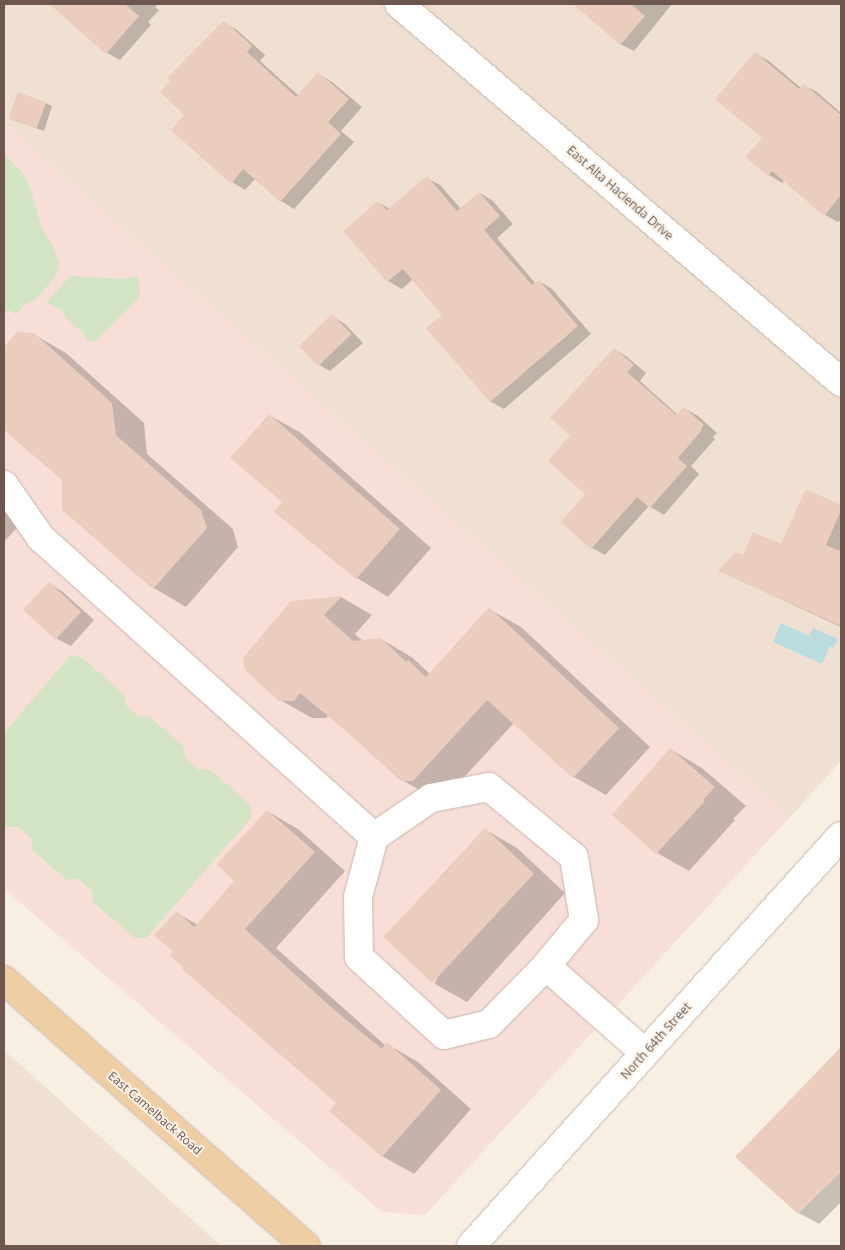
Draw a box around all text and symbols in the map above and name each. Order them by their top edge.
street label: East Alta Hacienda Drive [564,143,676,243]
street label: North 64th Street [618,1000,694,1082]
street label: East Camelback Road [105,1068,205,1158]

